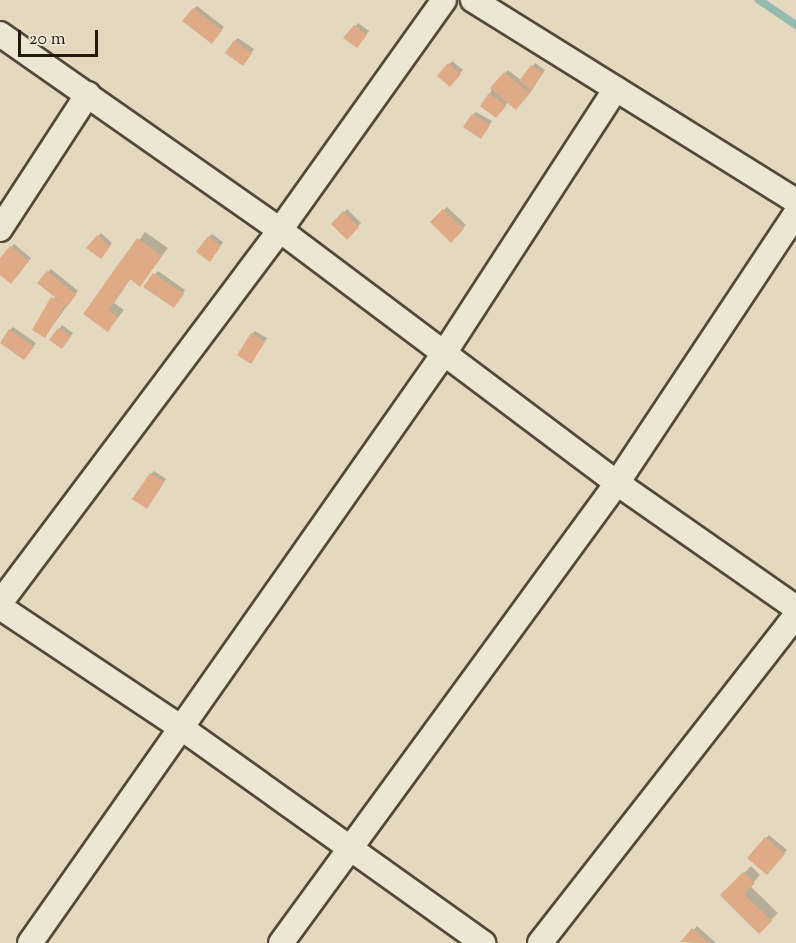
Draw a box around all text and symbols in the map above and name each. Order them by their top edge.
scale bar [21,18,100,56]
text: 20 m [29,27,66,53]

